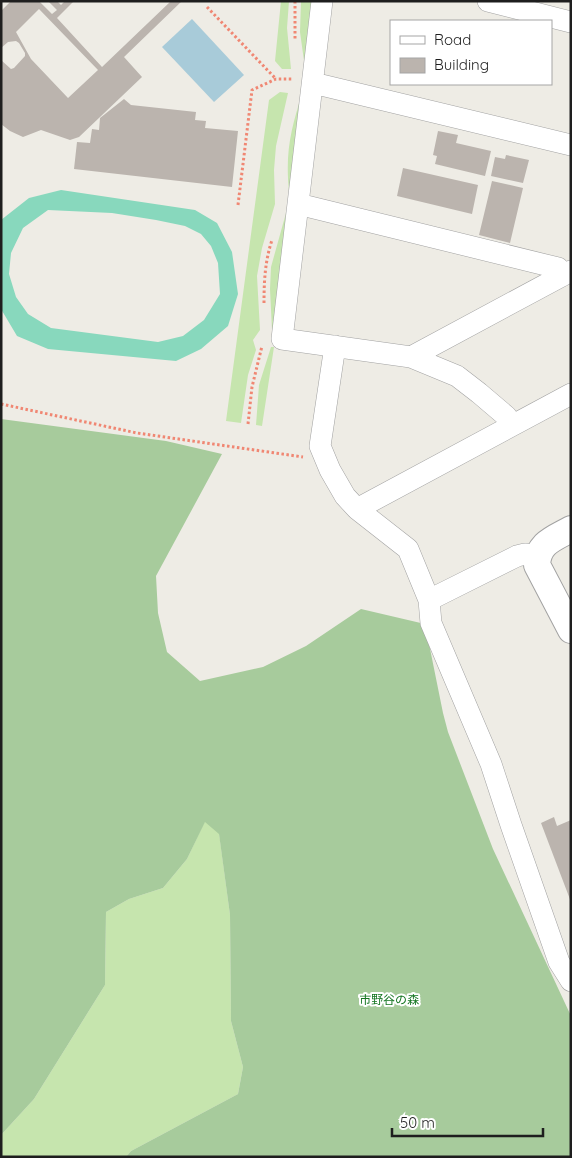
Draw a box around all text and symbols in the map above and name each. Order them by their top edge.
legend [390,20,552,85]
text: Road [434,30,471,49]
text: Building [434,55,489,74]
park label: 市野谷の森 [359,992,419,1007]
scale bar [392,1106,543,1138]
text: 50 m [400,1113,435,1132]

